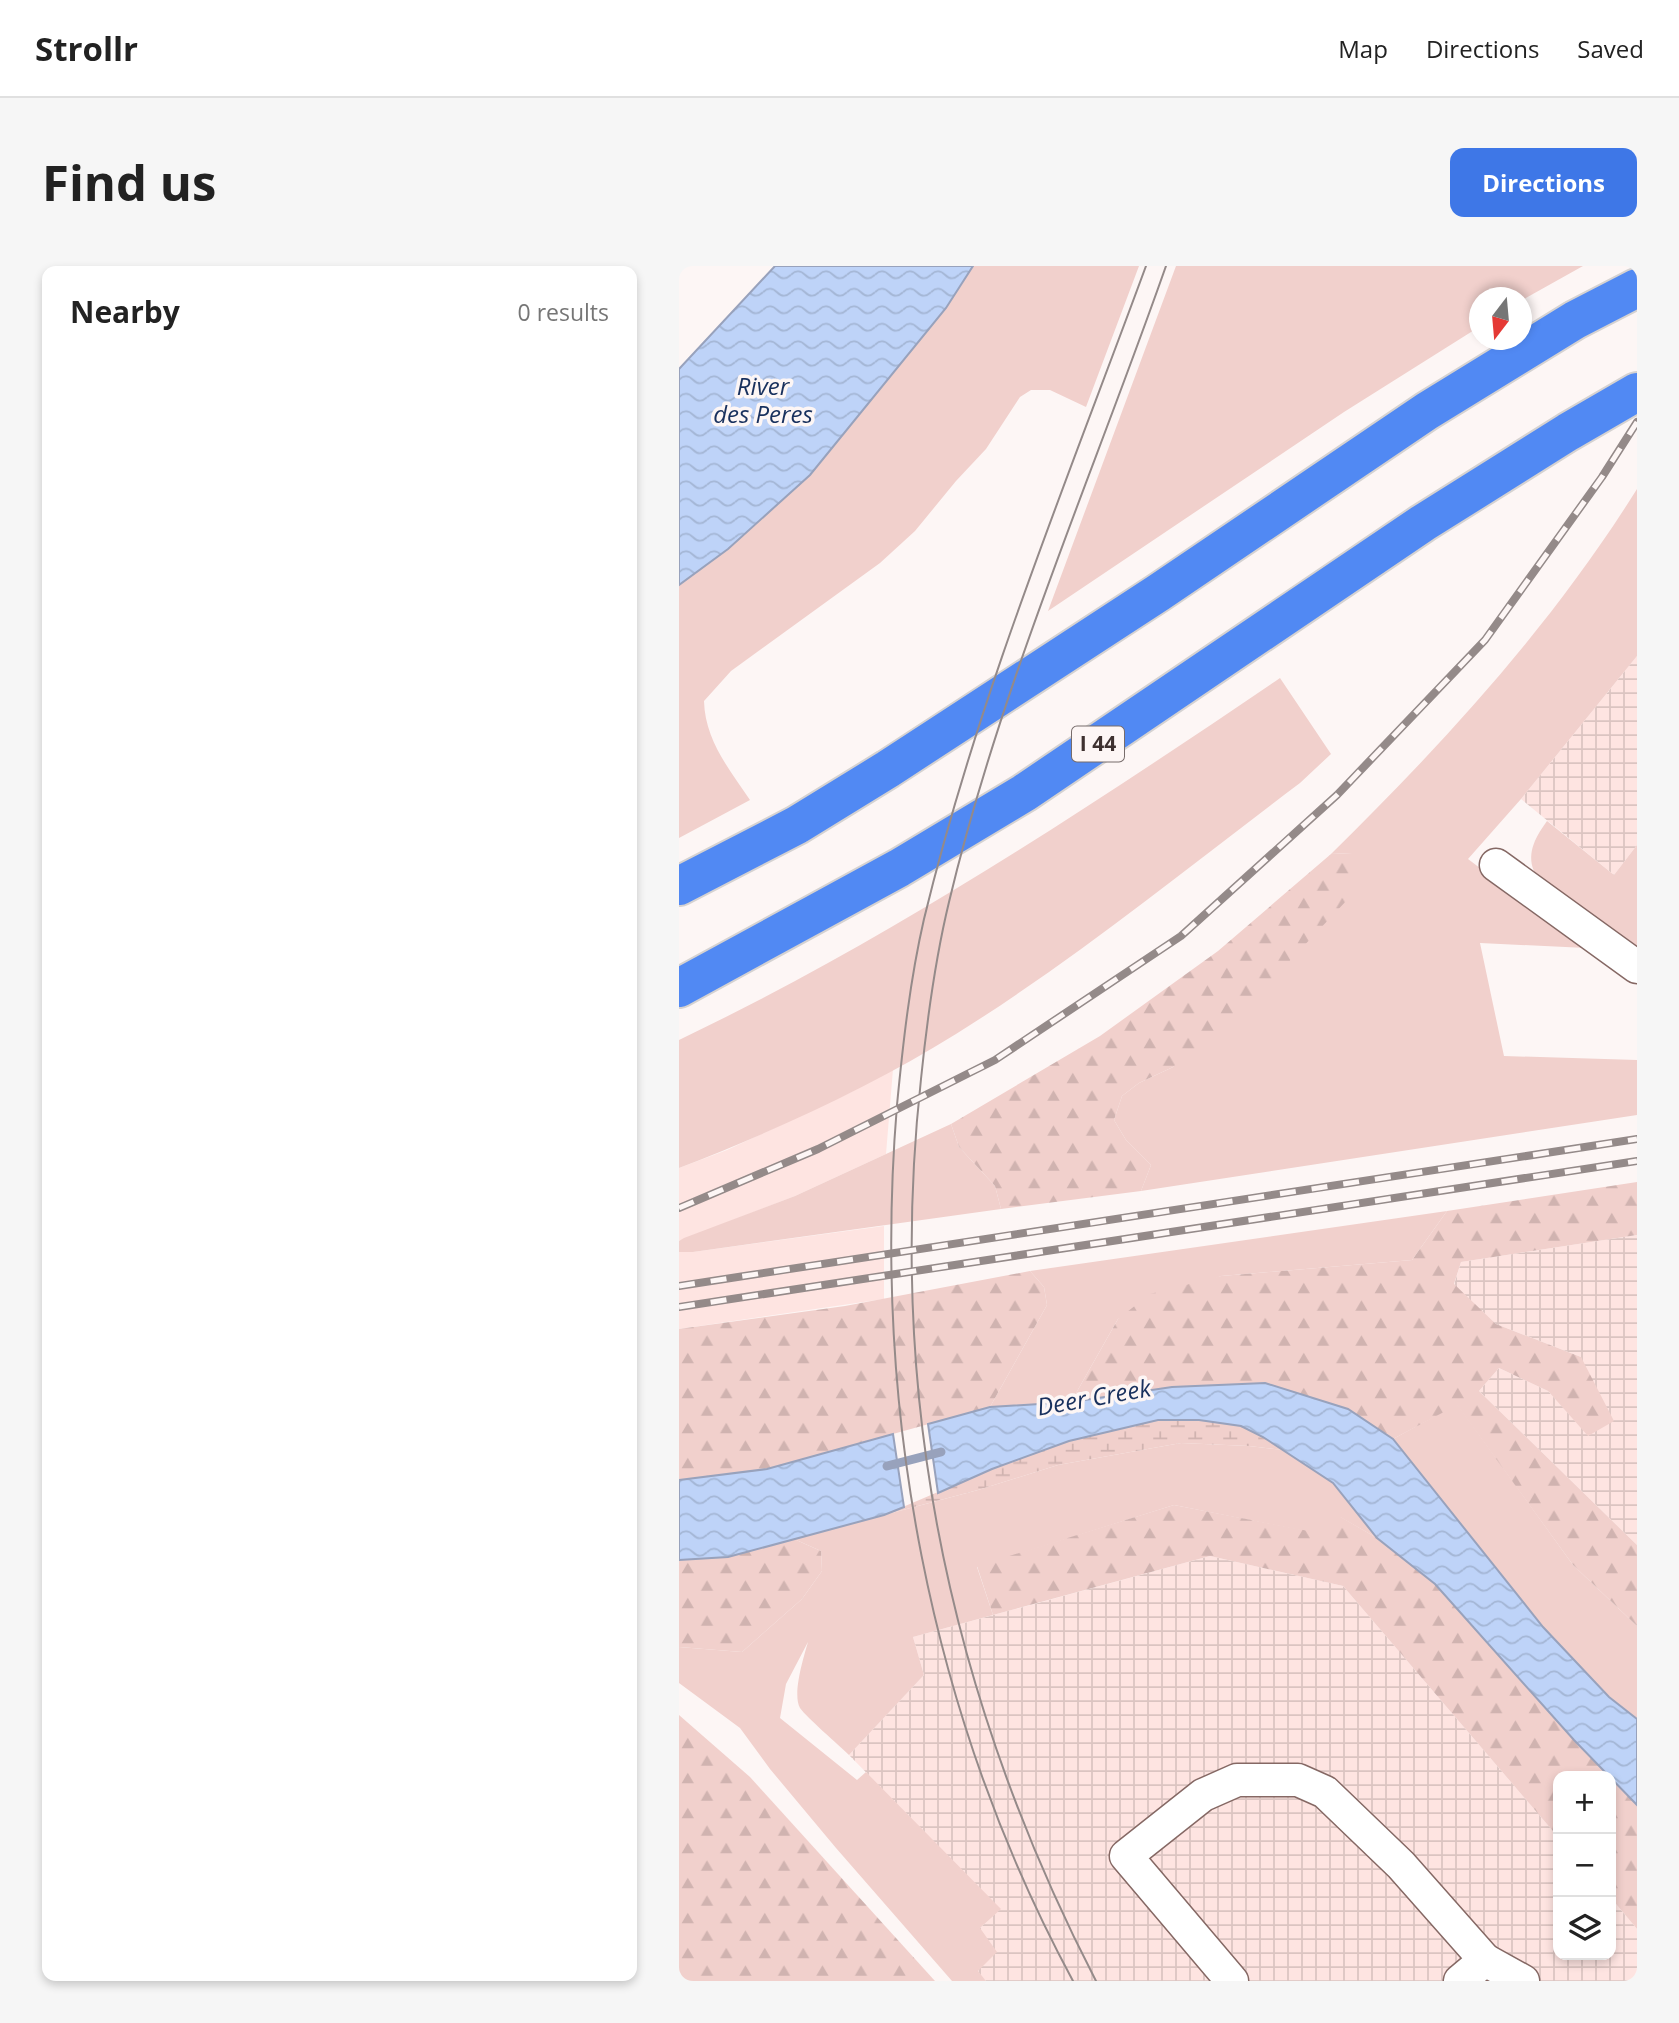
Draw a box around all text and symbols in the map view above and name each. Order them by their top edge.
text: Strollr [35,26,138,71]
text: Map [1338,32,1388,65]
text: Directions [1426,32,1539,65]
text: Saved [1577,32,1644,65]
button: Directions [1450,148,1637,217]
text: Find us [42,149,216,215]
north arrow [1469,287,1532,350]
text: Nearby [70,291,180,332]
text: 0 results [518,296,609,328]
water label: River des Peres [713,369,813,430]
road number: I 44 [1072,727,1124,762]
water label: Deer Creek [1034,1370,1154,1423]
map controls [1553,1771,1616,1960]
button: + [1553,1771,1616,1834]
button: − [1553,1834,1616,1897]
button: layers [1553,1897,1616,1960]

